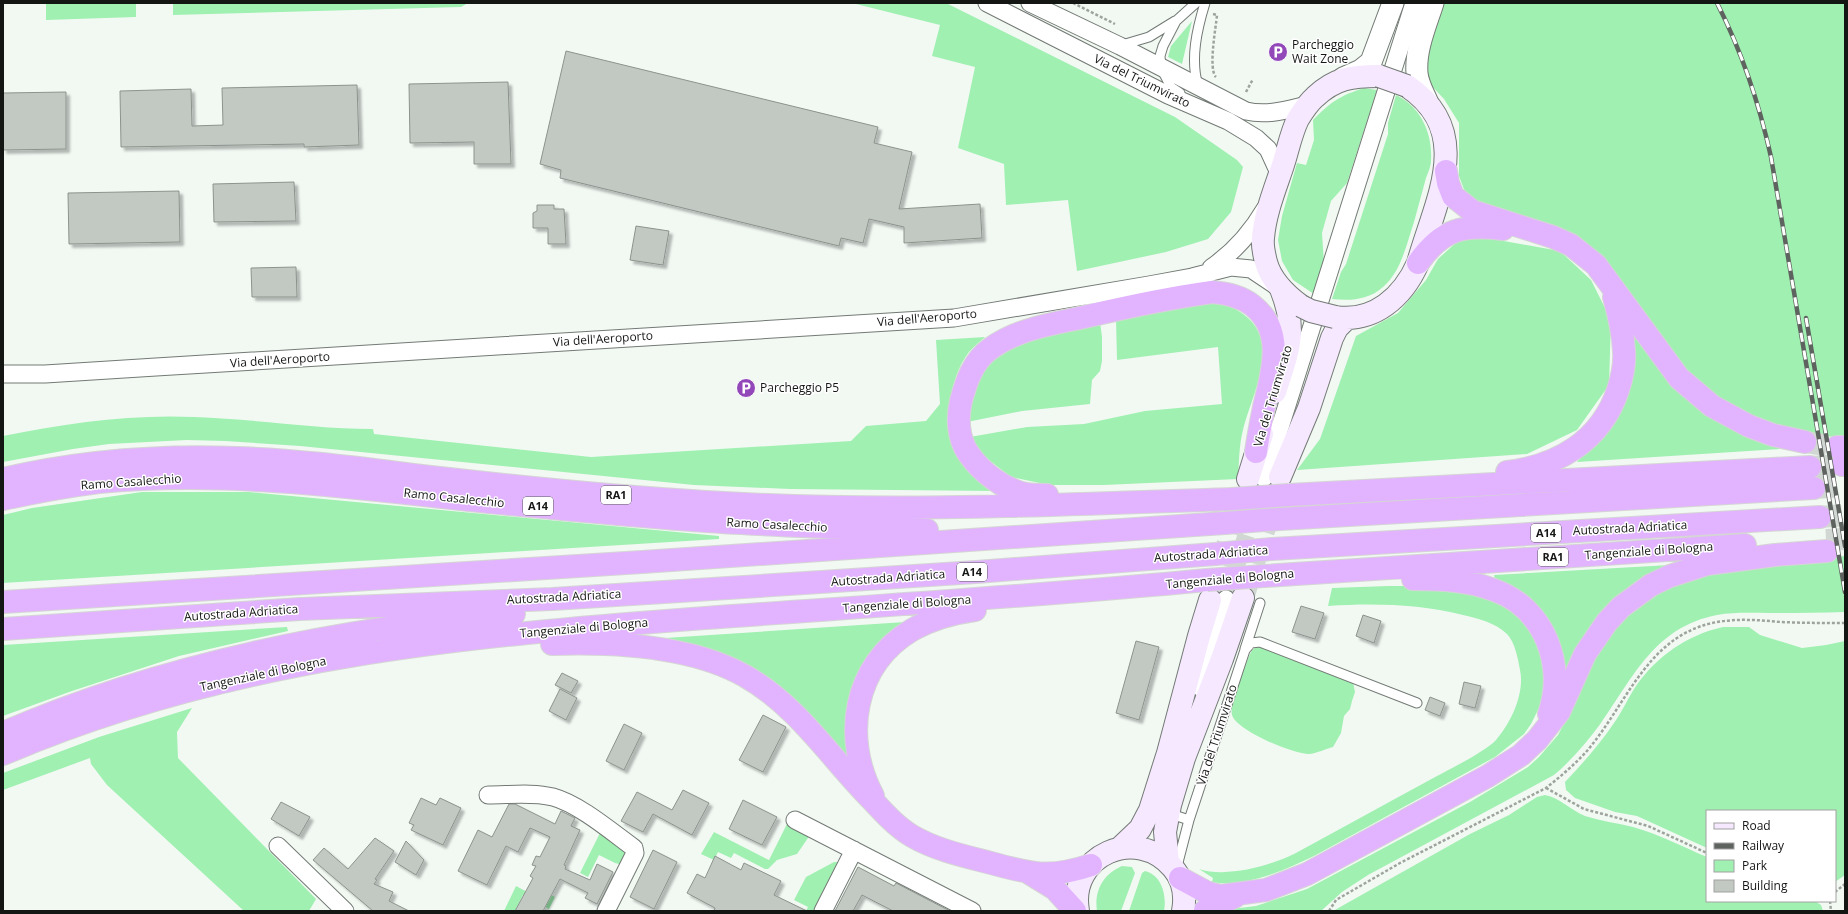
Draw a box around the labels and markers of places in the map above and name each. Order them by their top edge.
place label: Parcheggio Wait Zone [1292,36,1354,67]
parking icon: Parcheggio Wait Zone [1267,41,1289,63]
parking icon: Parcheggio P5 [735,377,757,399]
place label: Parcheggio P5 [760,379,839,396]

